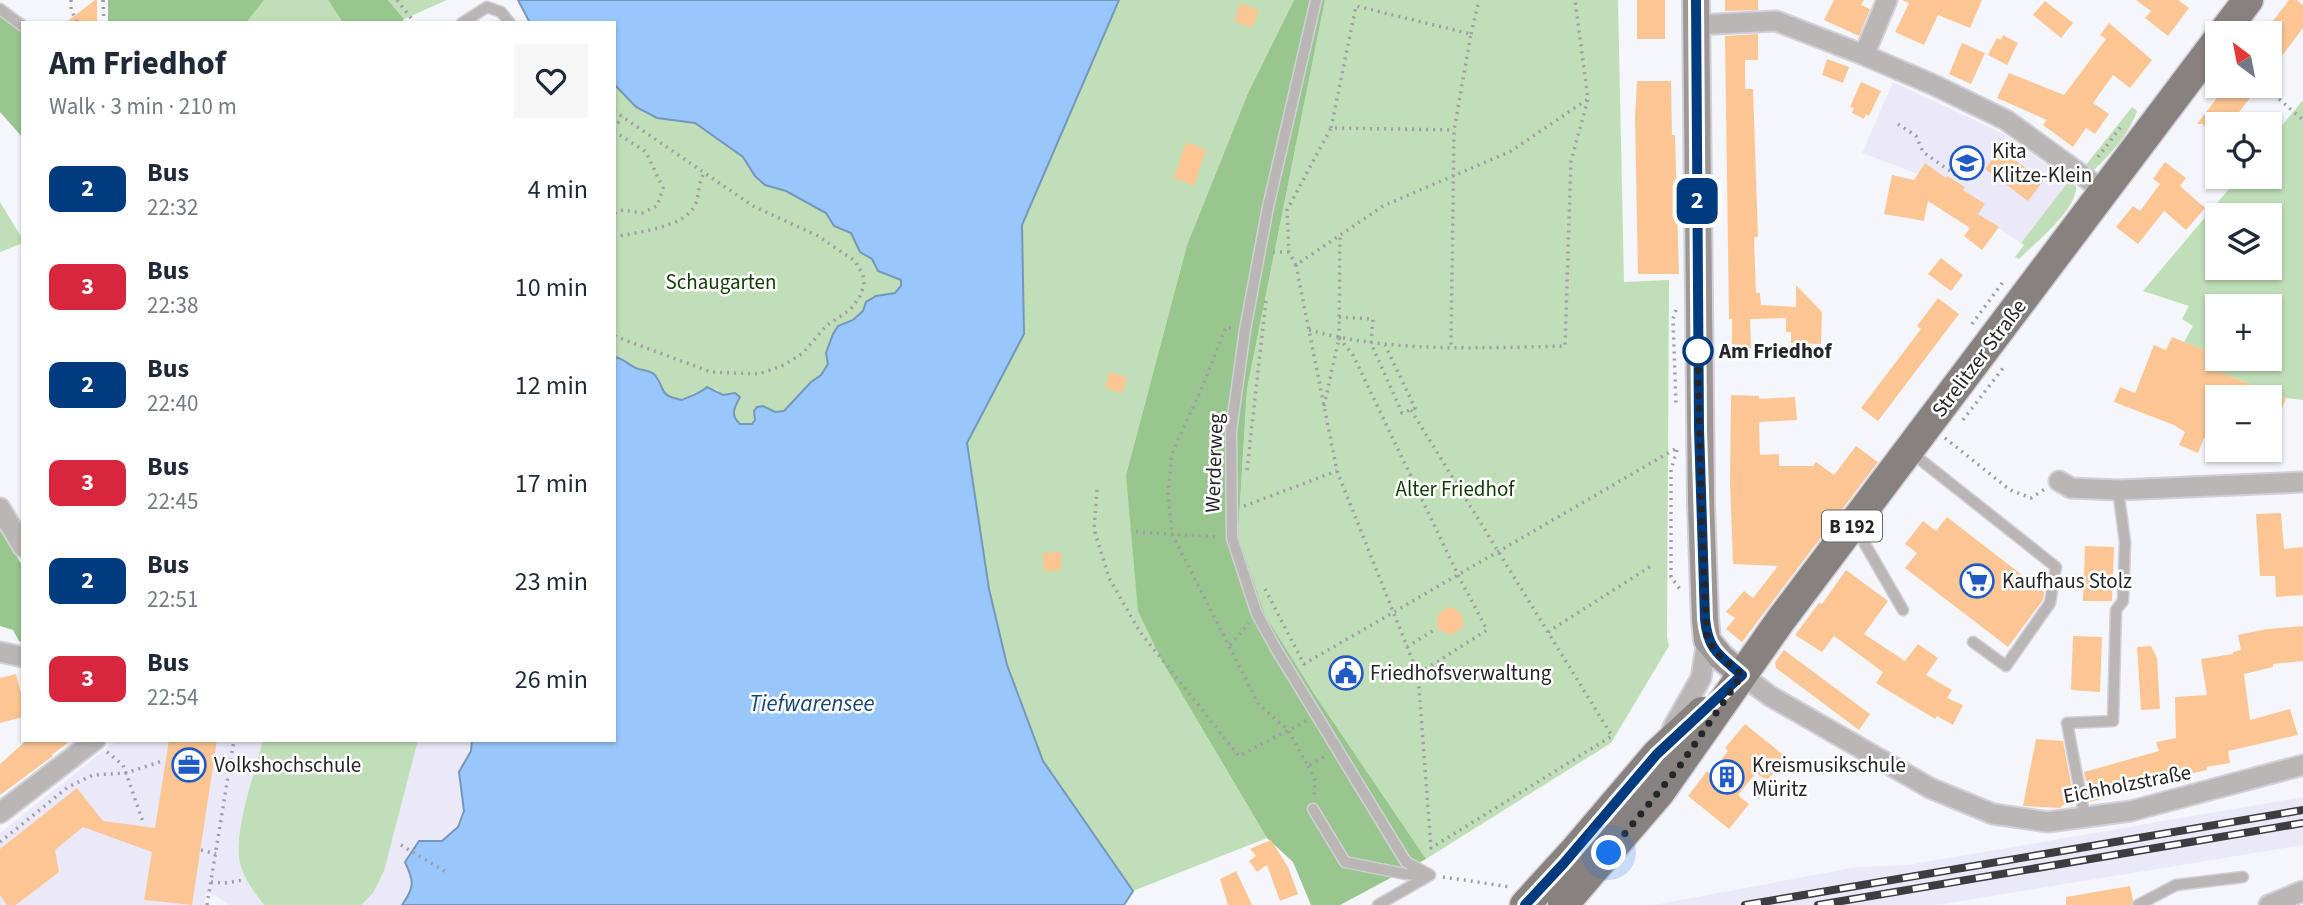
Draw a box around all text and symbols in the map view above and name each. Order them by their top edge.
north arrow [2205,21,2282,98]
map controls [2205,21,2282,462]
text: Am Friedhof [49,40,226,87]
button: heart [514,44,588,118]
text: Walk · 3 min · 210 m [49,90,237,123]
button: locate [2205,112,2282,189]
place label: Kita Klitze-Klein [1992,136,2092,190]
school or university icon: Kita Klitze-Klein [1948,144,1986,182]
text: Bus [147,154,189,191]
text: 2 [81,171,94,206]
text: 4 min [528,171,588,208]
line badge: 2 [1674,178,1720,224]
text: 2 [1691,183,1703,218]
text: 22:32 [147,191,198,224]
button: layers [2205,203,2282,280]
text: Bus [147,252,189,289]
park label: Schaugarten [665,267,777,297]
text: 3 [81,269,94,304]
text: 10 min [515,269,588,306]
text: 22:38 [147,289,198,322]
street label: Strelitzer Straße [1925,293,2033,423]
button: + [2205,294,2282,371]
marker: Am Friedhof [1683,336,1713,366]
place label: Am Friedhof [1718,336,1832,366]
text: Bus [147,350,189,387]
text: 2 [81,367,94,402]
text: 12 min [515,367,588,404]
button: − [2205,385,2282,462]
text: 22:40 [147,387,198,420]
street label: Werderweg [1197,412,1231,513]
text: Bus [147,448,189,485]
text: 3 [81,465,94,500]
text: 17 min [515,465,588,502]
park label: Alter Friedhof [1396,474,1515,504]
text: 22:45 [147,485,198,518]
road number: B 192 [1822,510,1882,541]
text: Bus [147,546,189,583]
supermarket icon: Kaufhaus Stolz [1958,562,1996,600]
text: 2 [81,563,94,598]
text: 23 min [515,563,588,600]
place label: Kaufhaus Stolz [2002,566,2132,596]
text: 22:51 [147,583,198,616]
text: Bus [147,644,189,681]
public building icon: Friedhofsverwaltung [1327,654,1365,692]
place label: Friedhofsverwaltung [1370,658,1552,688]
text: 3 [81,661,94,696]
text: 26 min [515,661,588,698]
text: 22:54 [147,681,198,714]
water label: Tiefwarensee [749,687,875,720]
office icon: Volkshochschule [170,746,208,784]
place label: Volkshochschule [214,750,361,780]
place label: Kreismusikschule Müritz [1752,750,1906,804]
street label: Eichholzstraße [2060,757,2194,811]
building icon: Kreismusikschule Müritz [1708,758,1746,796]
your location [1591,835,1626,870]

